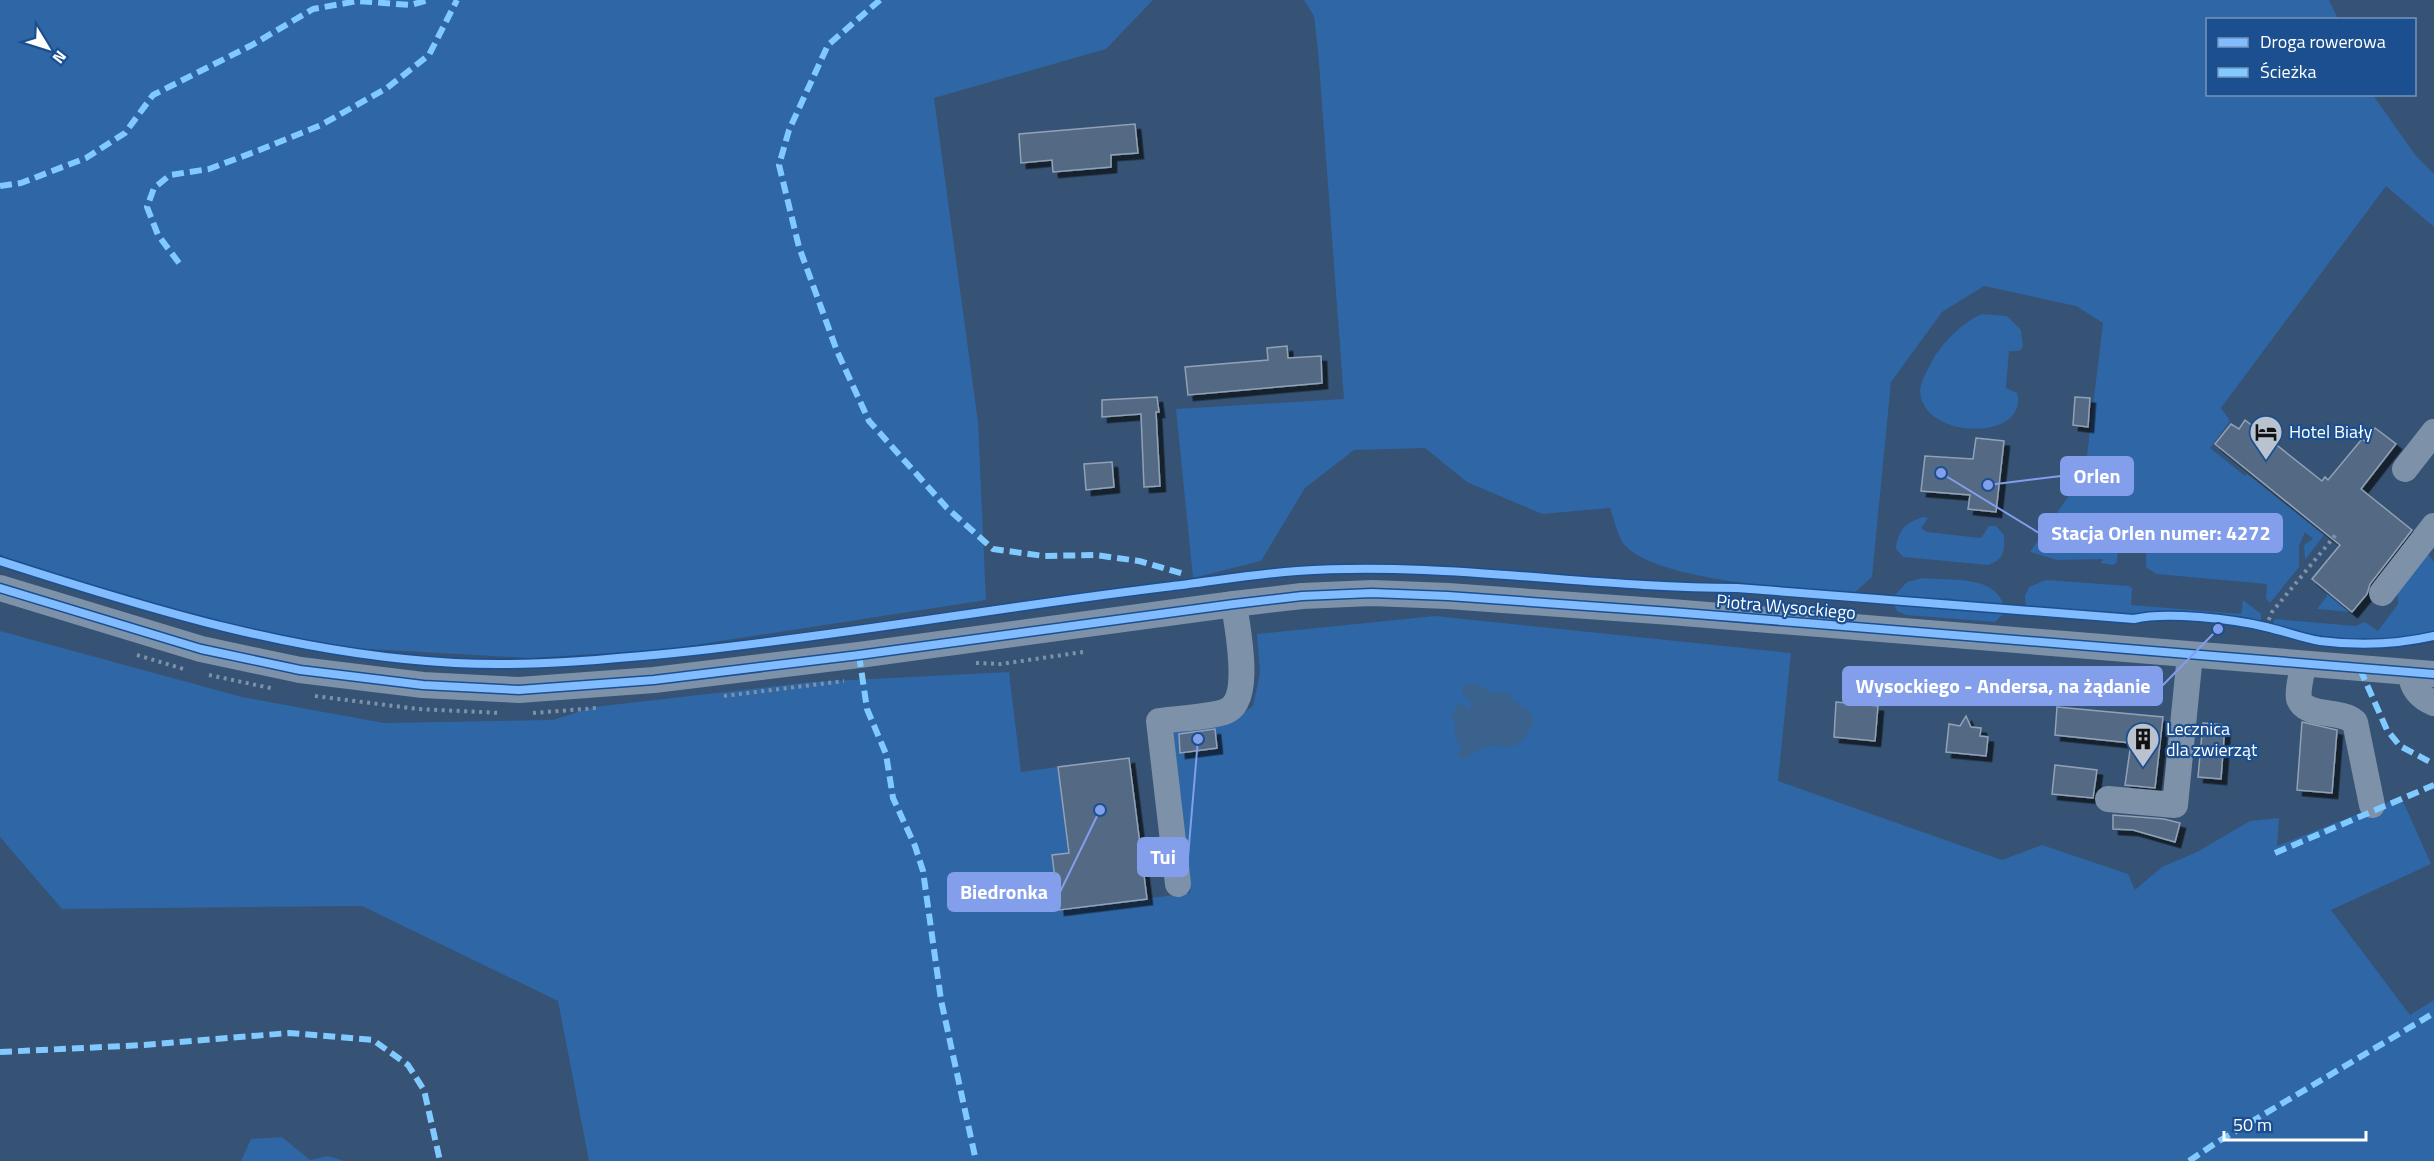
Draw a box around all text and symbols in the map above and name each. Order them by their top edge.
north arrow [18,18,78,78]
legend [2206,18,2416,96]
text: Droga rowerowa [2260,28,2386,55]
text: N [47,45,73,69]
text: Ścieżka [2260,58,2316,85]
hotel icon: Hotel Biały [2248,414,2284,461]
place label: Hotel Biały [2289,418,2373,445]
callout: Orlen [2061,457,2133,495]
text: Orlen [2073,460,2121,491]
callout: Stacja Orlen numer: 4272 [2039,514,2282,552]
text: Stacja Orlen numer: 4272 [2051,517,2271,548]
street label: Piotra Wysockiego [1715,587,1857,626]
callout: Wysockiego - Andersa, na żądanie [1843,667,2162,705]
text: Wysockiego - Andersa, na żądanie [1855,670,2151,701]
place label: Lecznica dla zwierząt [2166,715,2258,763]
building icon: Lecznica dla zwierząt [2125,721,2161,768]
callout: Tui [1138,838,1188,876]
text: Tui [1150,841,1176,872]
callout: Biedronka [948,873,1060,911]
text: Biedronka [960,876,1048,907]
scale bar [2224,1104,2366,1142]
text: 50 m [2233,1111,2272,1138]

